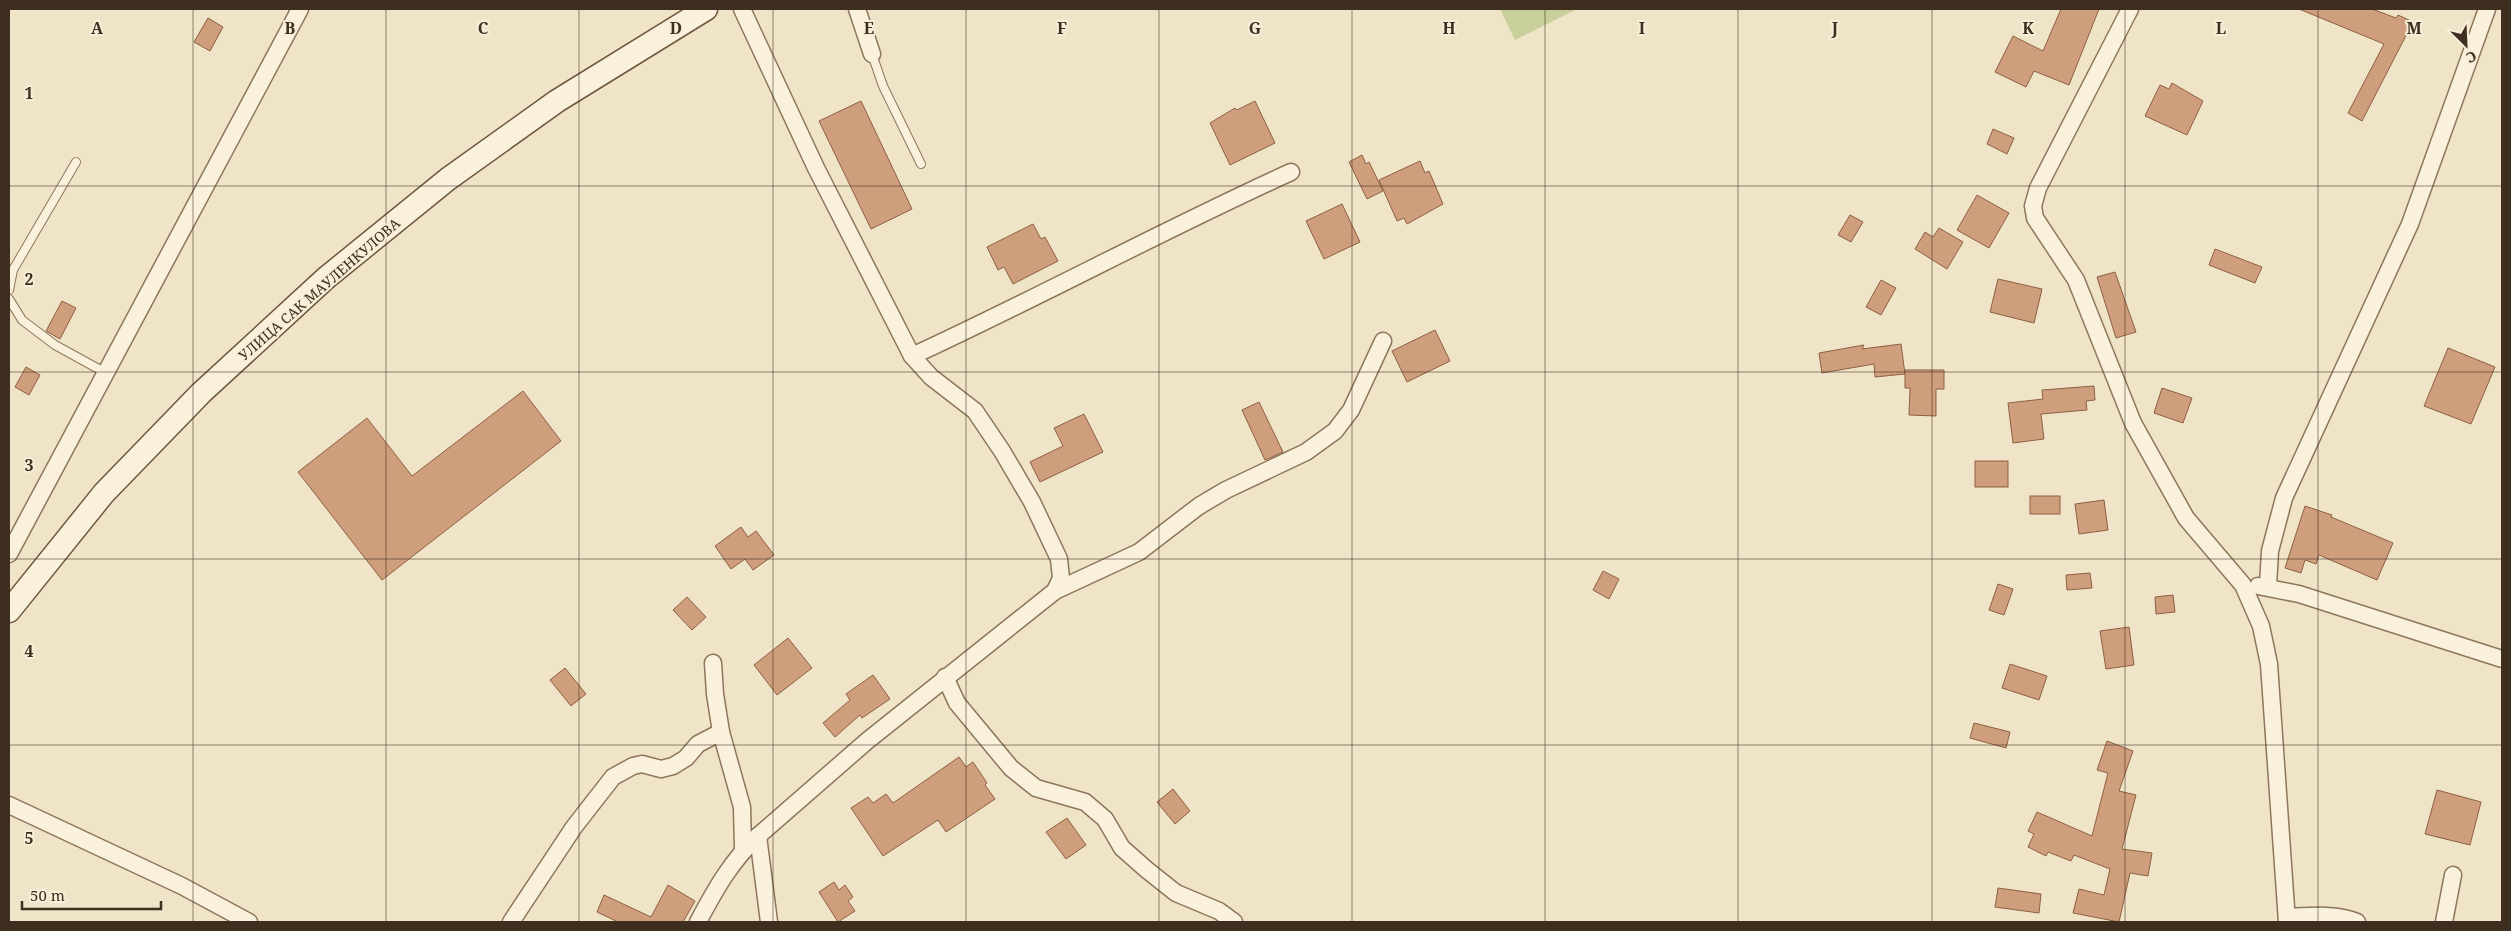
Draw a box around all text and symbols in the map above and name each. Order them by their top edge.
text: A [91,17,104,39]
text: B [285,17,296,39]
text: C [478,17,489,39]
text: D [670,17,682,39]
text: E [864,17,874,39]
text: F [1057,17,1067,39]
text: G [1249,17,1261,39]
text: H [1442,17,1456,39]
text: I [1639,17,1645,39]
text: J [1831,17,1839,39]
text: K [2022,17,2034,39]
text: L [2216,17,2226,39]
text: M [2406,17,2422,39]
north arrow [2441,20,2491,70]
text: С [2463,47,2480,68]
text: 1 [24,82,34,104]
street label: УЛИЦА САК МАУЛЕНКУЛОВА [234,213,404,364]
text: 2 [24,268,34,290]
text: 3 [24,454,34,476]
text: 4 [24,640,34,662]
text: 5 [24,827,34,849]
scale bar [22,878,161,910]
text: 50 m [30,885,65,905]

